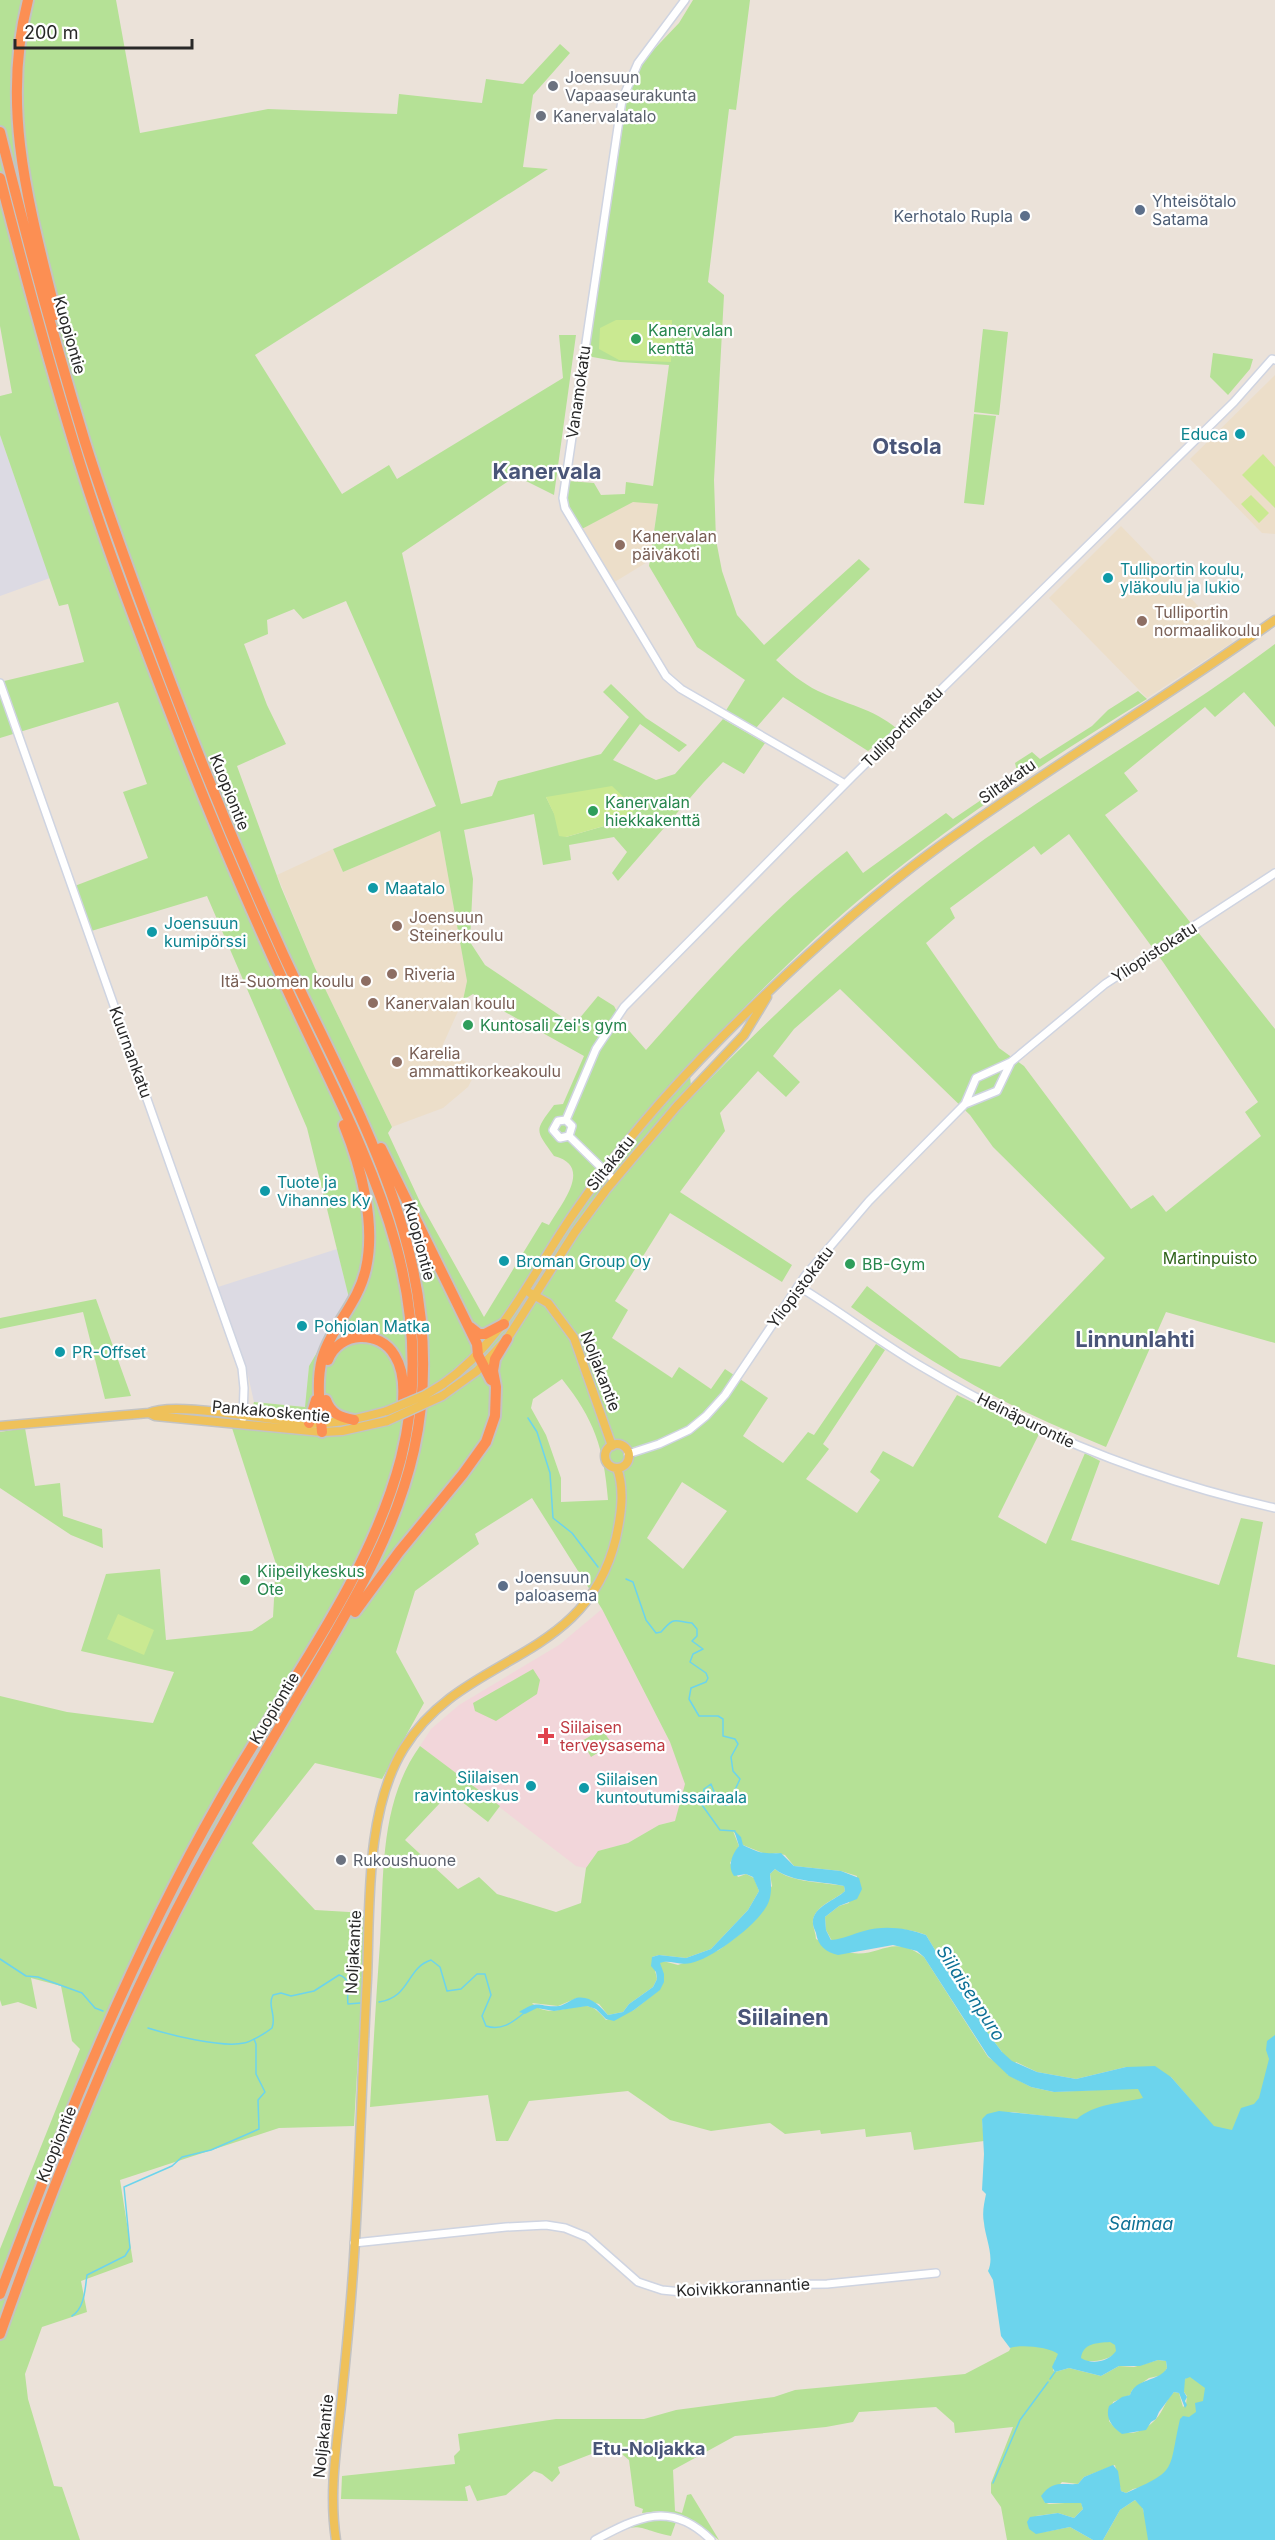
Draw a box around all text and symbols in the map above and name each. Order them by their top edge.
scale bar [15,12,192,50]
text: 200 m [24,22,79,43]
place label: Joensuun Vapaaseurakunta [565,67,696,105]
marker: Joensuun Vapaaseurakunta [546,79,560,93]
place label: Kanervalatalo [553,106,656,126]
marker: Kanervalatalo [534,109,548,123]
place label: Yhteisötalo Satama [1152,191,1236,229]
marker: Yhteisötalo Satama [1133,203,1147,217]
place label: Kerhotalo Rupla [894,206,1013,226]
marker: Kerhotalo Rupla [1018,209,1032,223]
street label: Kuopiontie [49,294,91,376]
place label: Kanervalan kenttä [648,320,733,358]
marker: Kanervalan kenttä [629,332,643,346]
street label: Vanamokatu [562,344,594,440]
place label: Educa [1181,424,1228,444]
marker: Educa [1233,427,1247,441]
district label: Otsola [872,433,942,459]
district label: Kanervala [492,458,602,484]
place label: Kanervalan päiväkoti [632,526,717,564]
marker: Kanervalan päiväkoti [613,538,627,552]
place label: Tulliportin koulu, yläkoulu ja lukio [1120,559,1244,597]
marker: Tulliportin koulu, yläkoulu ja lukio [1101,571,1115,585]
place label: Tulliportin normaalikoulu [1154,602,1260,640]
marker: Tulliportin normaalikoulu [1135,614,1149,628]
street label: Tulliportinkatu [857,682,947,772]
street label: Kuopiontie [206,751,254,833]
street label: Siltakatu [975,754,1039,808]
place label: Kanervalan hiekkakenttä [605,792,701,830]
marker: Kanervalan hiekkakenttä [586,804,600,818]
place label: Maatalo [385,878,445,898]
marker: Maatalo [366,881,380,895]
place label: Joensuun Steinerkoulu [409,907,503,945]
place label: Joensuun kumipörssi [164,913,246,951]
street label: Yliopistokatu [1108,917,1200,987]
marker: Joensuun Steinerkoulu [390,919,404,933]
marker: Joensuun kumipörssi [145,925,159,939]
place label: Riveria [404,964,455,984]
marker: Riveria [385,967,399,981]
place label: Itä-Suomen koulu [220,971,354,991]
marker: Itä-Suomen koulu [359,974,373,988]
place label: Kanervalan koulu [385,993,515,1013]
marker: Kanervalan koulu [366,996,380,1010]
street label: Kuurnankatu [105,1004,157,1100]
place label: Kuntosali Zei's gym [480,1015,627,1035]
marker: Kuntosali Zei's gym [461,1018,475,1032]
place label: Karelia ammattikorkeakoulu [409,1043,561,1081]
marker: Karelia ammattikorkeakoulu [390,1055,404,1069]
street label: Siltakatu [582,1131,638,1195]
place label: Tuote ja Vihannes Ky [277,1172,371,1210]
marker: Tuote ja Vihannes Ky [258,1184,272,1198]
street label: Kuopiontie [400,1200,440,1282]
street label: Yliopistokatu [763,1242,837,1332]
park label: Martinpuisto [1163,1248,1257,1268]
place label: Broman Group Oy [516,1251,651,1271]
marker: Broman Group Oy [497,1254,511,1268]
place label: BB-Gym [862,1254,925,1274]
marker: BB-Gym [843,1257,857,1271]
place label: Pohjolan Matka [314,1316,430,1336]
marker: Pohjolan Matka [295,1319,309,1333]
district label: Linnunlahti [1075,1326,1195,1352]
street label: Noljakantie [577,1328,625,1414]
place label: PR-Offset [72,1342,146,1362]
marker: PR-Offset [53,1345,67,1359]
street label: Heinäpurontie [974,1388,1078,1452]
street label: Pankakoskentie [211,1396,331,1426]
place label: Kiipeilykeskus Ote [257,1561,365,1599]
place label: Joensuun paloasema [515,1567,597,1605]
marker: Kiipeilykeskus Ote [238,1573,252,1587]
marker: Joensuun paloasema [496,1579,510,1593]
street label: Kuopiontie [245,1668,303,1748]
place label: Siilaisen terveysasema [560,1717,666,1755]
marker: Siilaisen terveysasema [537,1727,555,1745]
place label: Siilaisen ravintokeskus [414,1767,519,1805]
place label: Siilaisen kuntoutumissairaala [596,1769,747,1807]
marker: Siilaisen ravintokeskus [524,1779,538,1793]
marker: Siilaisen kuntoutumissairaala [577,1781,591,1795]
place label: Rukoushuone [353,1850,456,1870]
marker: Rukoushuone [334,1853,348,1867]
street label: Noljakantie [341,1910,365,1994]
water label: Siilaisenpuro [932,1941,1010,2045]
district label: Siilainen [737,2004,829,2030]
street label: Kuopiontie [32,2103,80,2185]
water label: Saimaa [1109,2213,1173,2234]
street label: Koivikkorannantie [676,2274,810,2300]
street label: Noljakantie [309,2393,337,2479]
district label: Etu-Noljakka [593,2438,705,2459]

